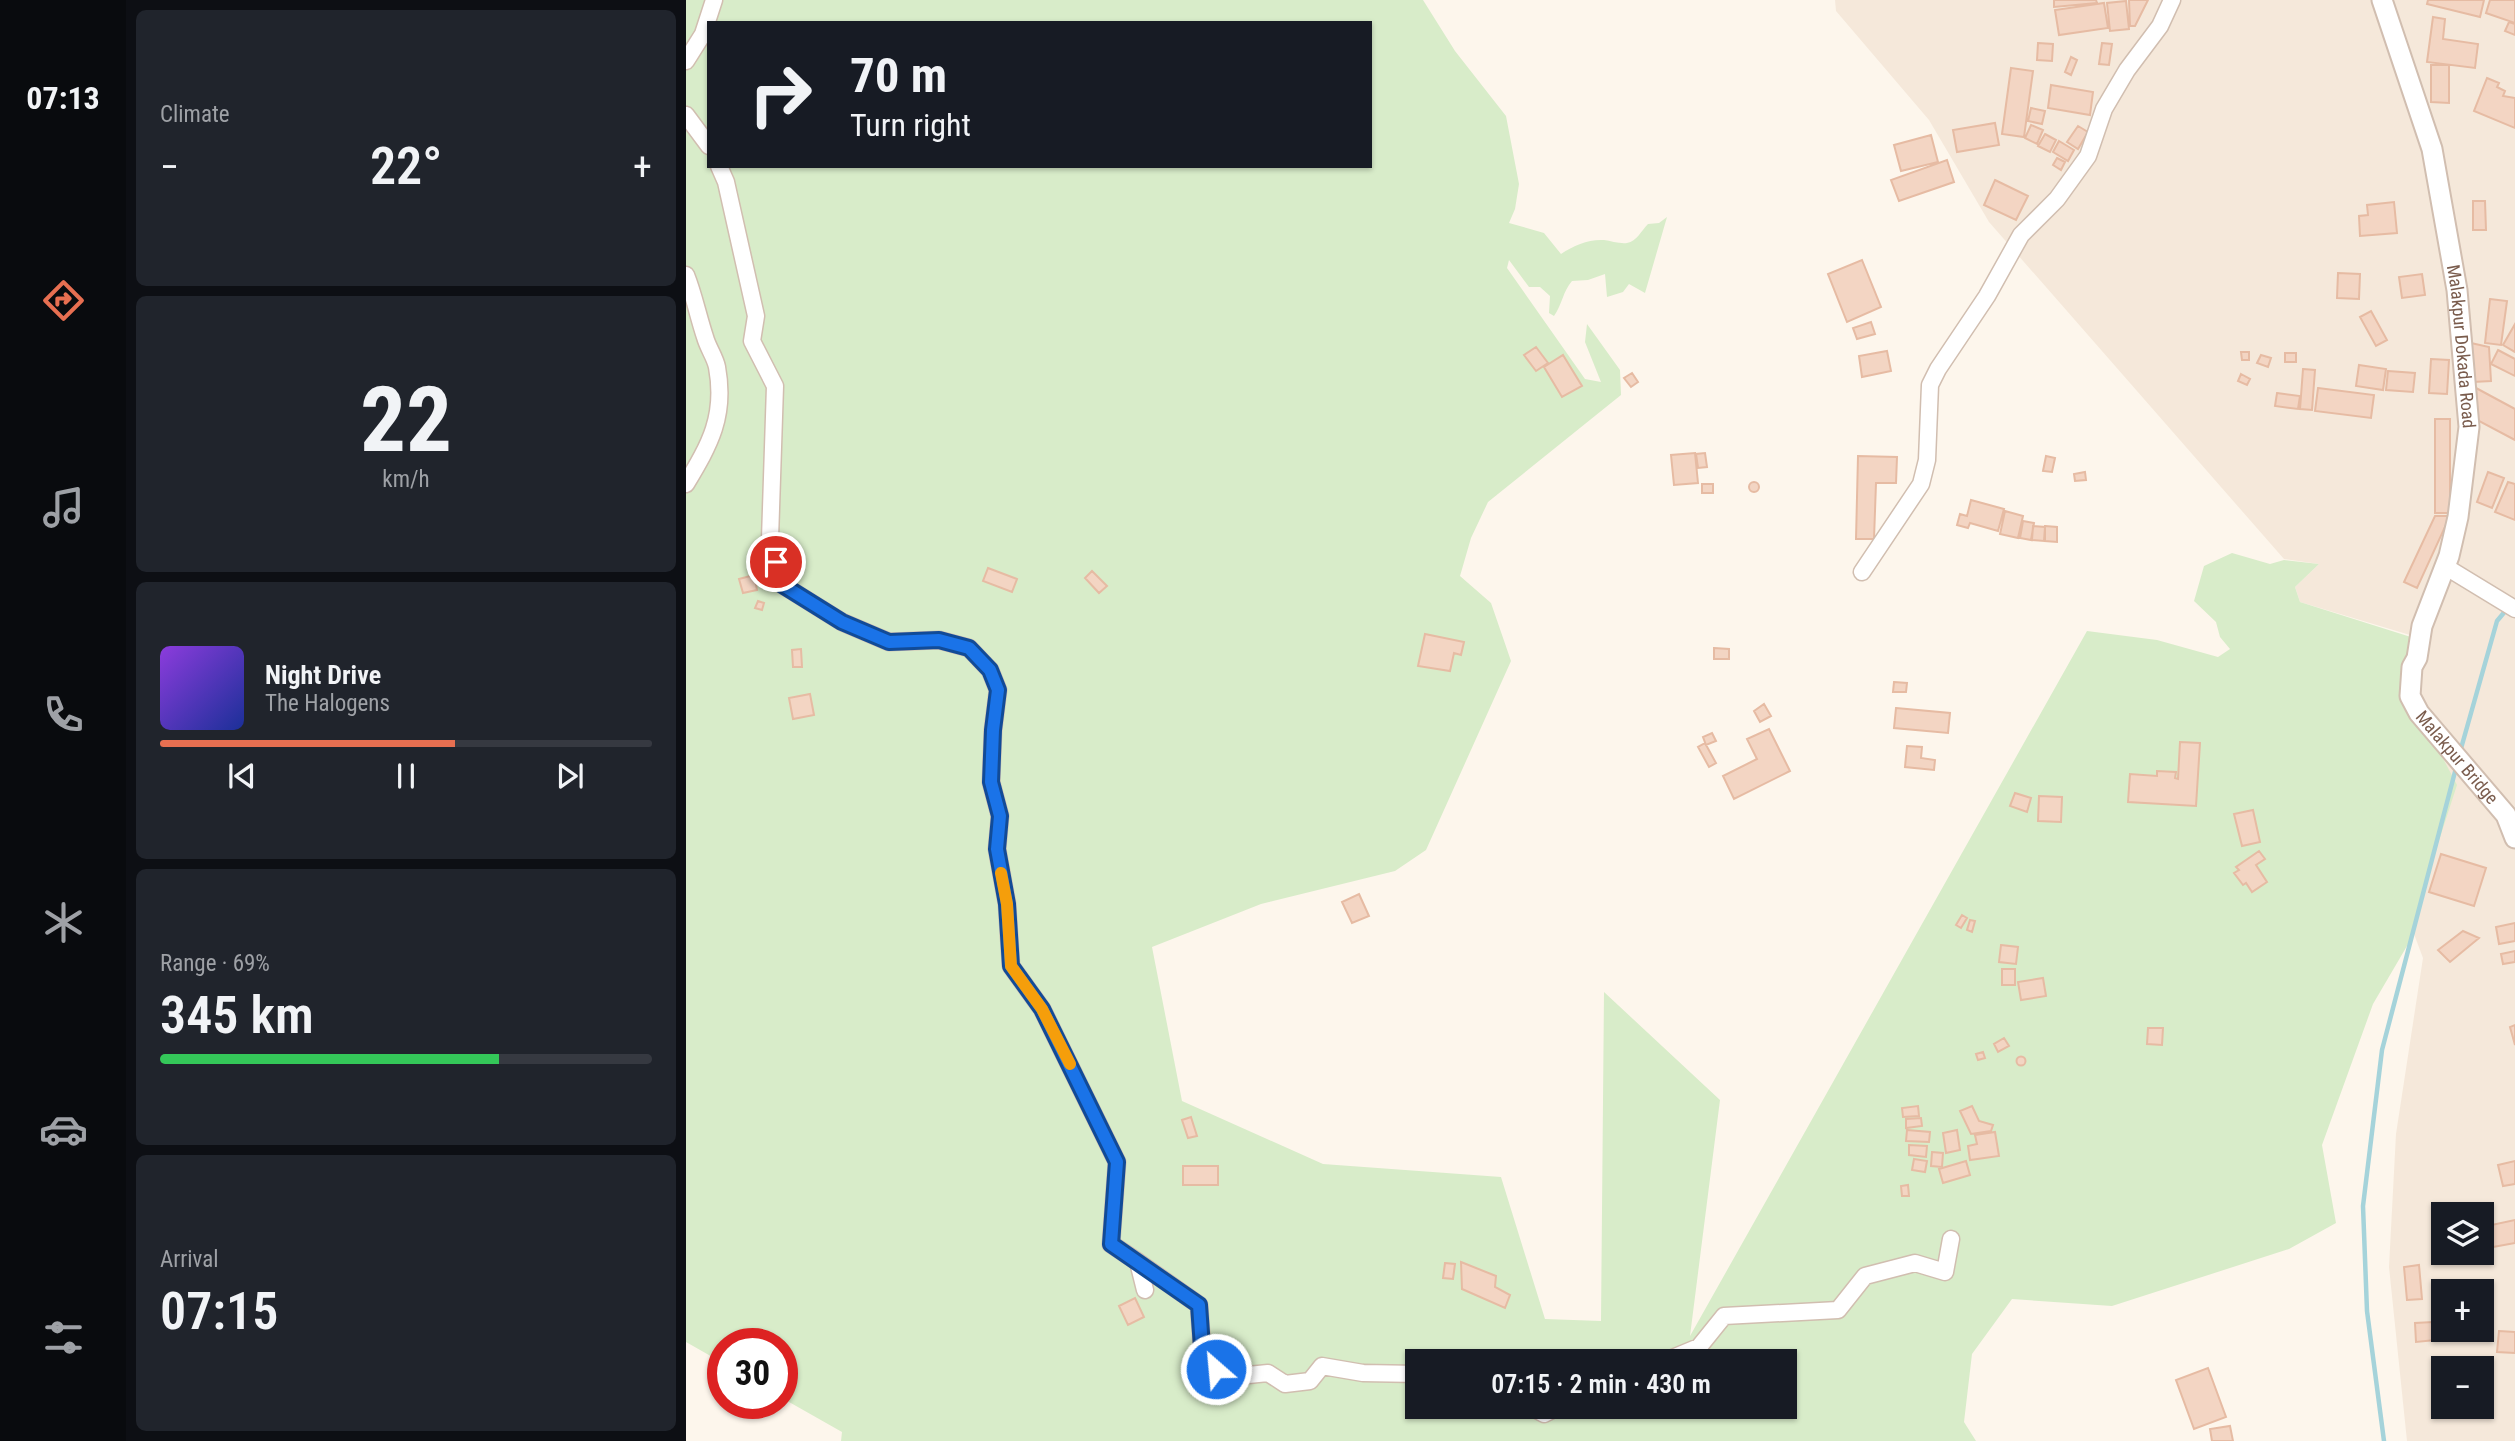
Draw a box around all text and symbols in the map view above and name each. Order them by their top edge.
text: 70 m [850,47,947,104]
icon: right [735,49,826,140]
text: 07:13 [26,79,100,117]
text: Climate [160,101,230,128]
text: Turn right [850,106,971,144]
text: 22° [370,136,442,197]
text: − [160,145,179,189]
text: + [633,145,652,189]
street label: Malakpur Dokada Road [2443,263,2480,429]
icon: directions [39,276,88,325]
text: 22 [360,367,452,473]
text: km/h [382,466,430,493]
icon: music [39,483,88,532]
pin [746,532,806,592]
icon: arrive [757,543,795,581]
text: Night Drive [265,660,381,690]
icon: phone [39,690,88,739]
text: The Halogens [265,690,390,717]
street label: Malakpur Bridge [2412,706,2503,808]
icon: previous [223,757,261,795]
icon: pause [387,757,425,795]
icon: next [551,757,589,795]
icon: climate [39,898,88,947]
text: Range · 69% [160,950,270,977]
text: 345 km [160,985,314,1046]
icon: car [39,1105,88,1154]
map controls [2431,1202,2494,1419]
button: layers [2431,1202,2494,1265]
text: Arrival [160,1246,219,1273]
button: + [2431,1279,2494,1342]
text: 07:15 [160,1281,278,1342]
icon: filters [39,1313,88,1362]
speed limit sign: 30 [707,1328,798,1419]
position arrow [1179,1332,1253,1406]
button: − [2431,1356,2494,1419]
text: 07:15 · 2 min · 430 m [1491,1369,1711,1399]

